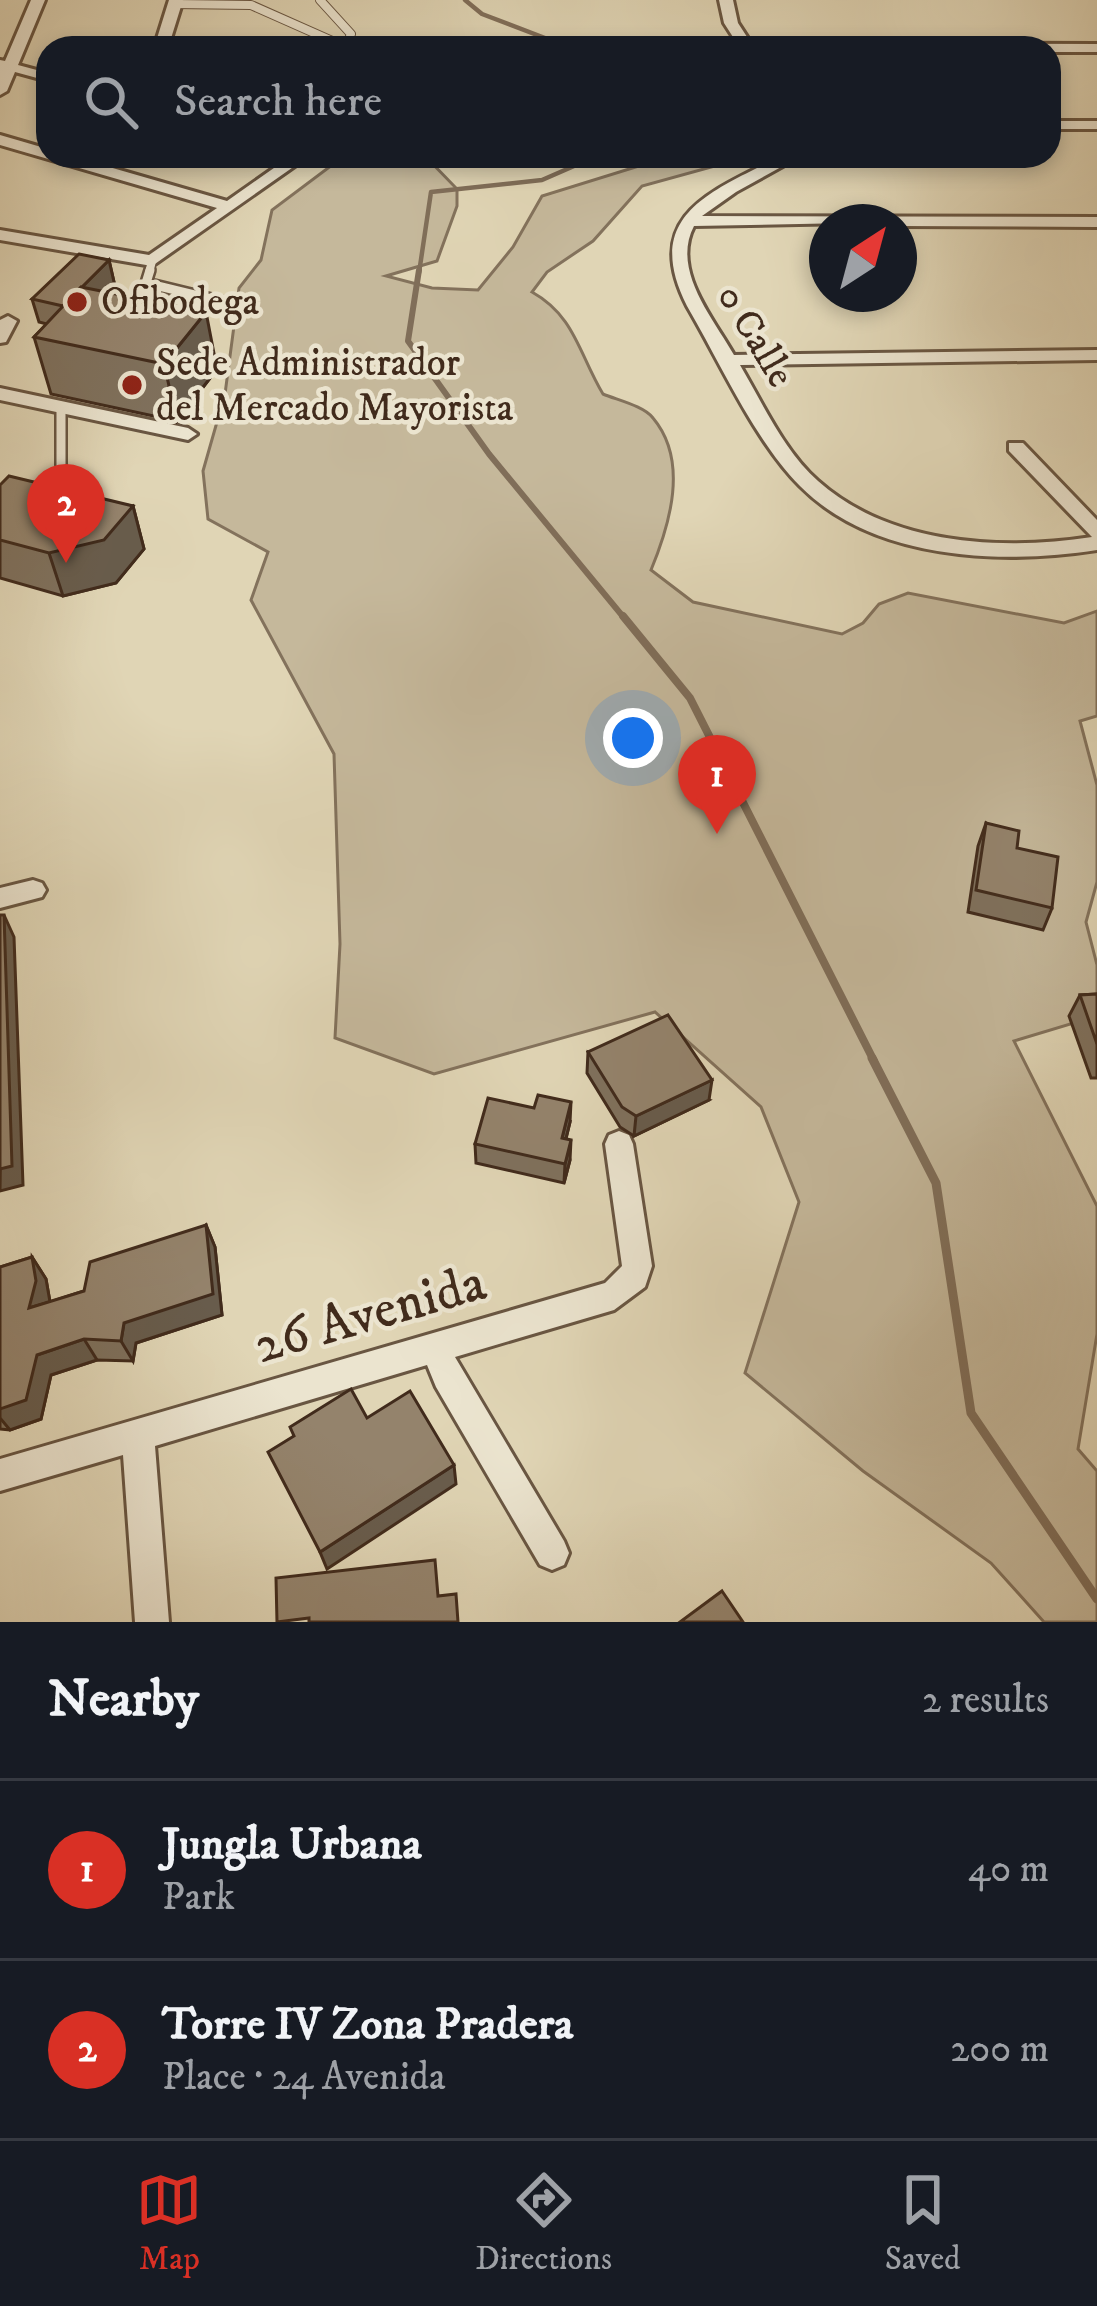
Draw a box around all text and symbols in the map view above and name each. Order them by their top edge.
search box [36,36,1061,168]
icon: search [78,69,144,135]
text: Search here [174,74,382,130]
north arrow [809,204,917,312]
street label: 0 Calle [705,276,805,396]
place label: Ofibodega [101,278,259,327]
marker: Ofibodega [64,289,90,315]
place label: Sede Administrador del Mercado Mayorista [156,339,514,433]
marker: Sede Administrador del Mercado Mayorista [119,372,145,398]
pin: 2 [27,464,105,563]
your location [603,708,663,768]
pin: 1 [678,735,756,834]
street label: 26 Avenida [247,1250,493,1380]
text: Nearby [48,1668,199,1732]
text: 2 results [922,1676,1049,1725]
text: Jungla Urbana [162,1817,422,1873]
text: 1 [80,1845,94,1894]
text: 40 m [968,1845,1049,1894]
text: Park [162,1873,235,1922]
text: Torre IV Zona Pradera [162,1997,573,2053]
text: 2 [77,2025,97,2074]
text: 200 m [950,2025,1049,2074]
text: Place · 24 Avenida [162,2053,446,2102]
tab: Map [136,2167,202,2280]
tab: Directions [475,2167,612,2280]
tab: Saved [885,2167,961,2280]

